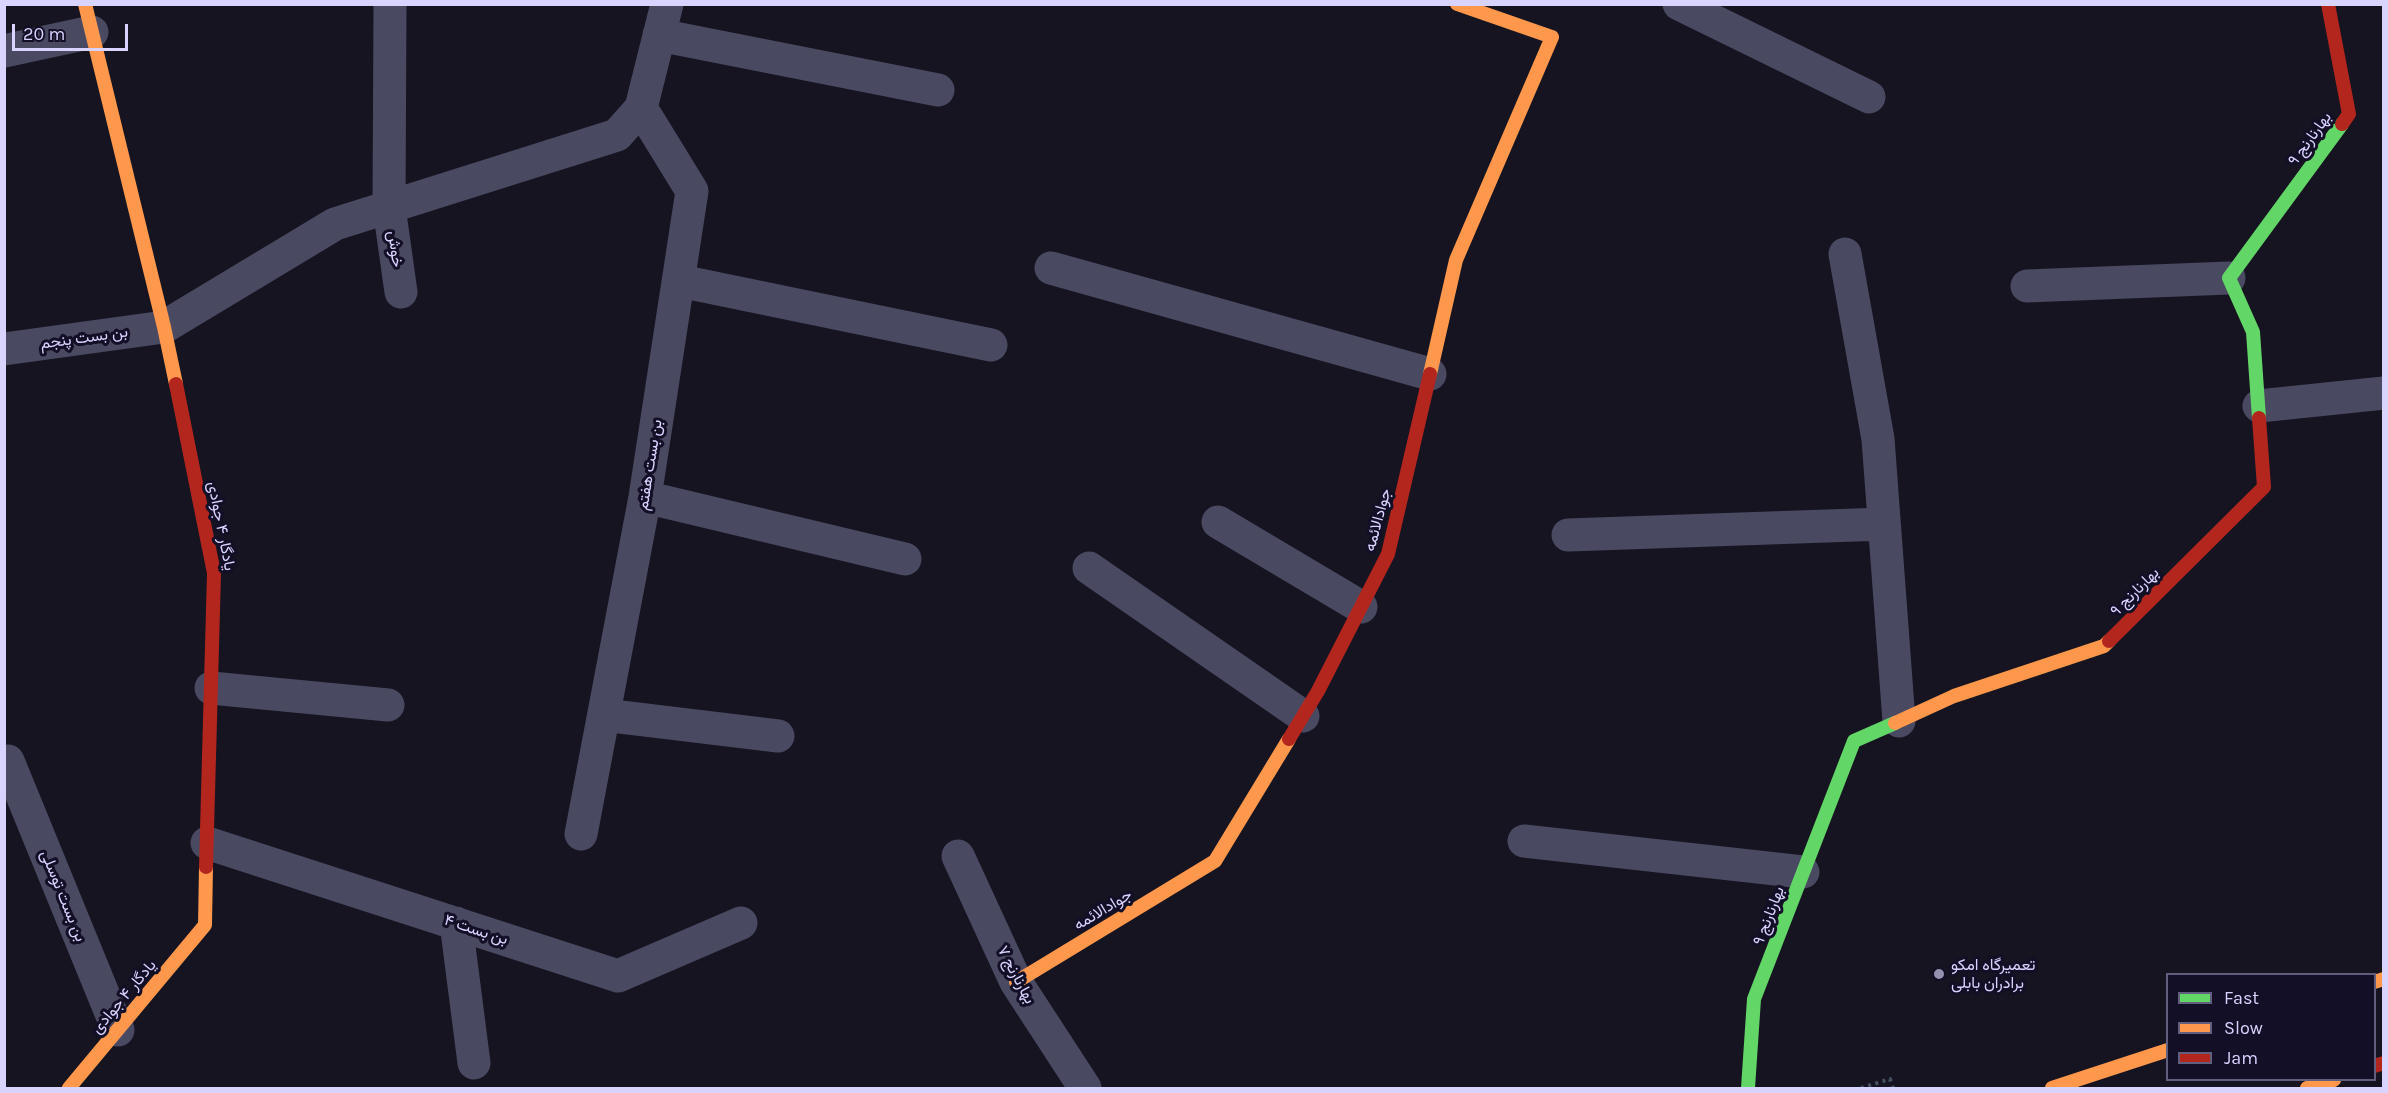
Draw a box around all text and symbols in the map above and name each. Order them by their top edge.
scale bar [15,12,130,50]
text: 20 m [23,23,65,45]
street label: بهارنارنج ۹ [2284,108,2336,170]
street label: خوش [383,229,407,269]
street label: بن بست پنجم [39,322,129,354]
street label: بن بست هفتم [633,418,667,512]
street label: یادگار ۴ جوادی [203,480,239,572]
street label: جوادالائمه [1360,486,1396,554]
street label: بهارنارنج ۹ [2106,563,2164,621]
street label: بن بست توسلی [36,847,90,945]
street label: بهارنارنج ۹ [1749,884,1789,948]
street label: جوادالائمه [1070,885,1136,935]
street label: بن بست ۴ [442,911,510,949]
street label: بهارنارنج ۷ [993,943,1039,1007]
place label: تعمیرگاه امکو برادران بابلی [1951,955,2035,993]
street label: یادگار ۴ جوادی [88,956,160,1038]
marker: تعمیرگاه امکو برادران بابلی [1932,967,1946,981]
legend [2166,973,2376,1081]
text: Fast [2224,987,2259,1009]
text: Slow [2224,1017,2263,1039]
text: Jam [2224,1047,2258,1069]

